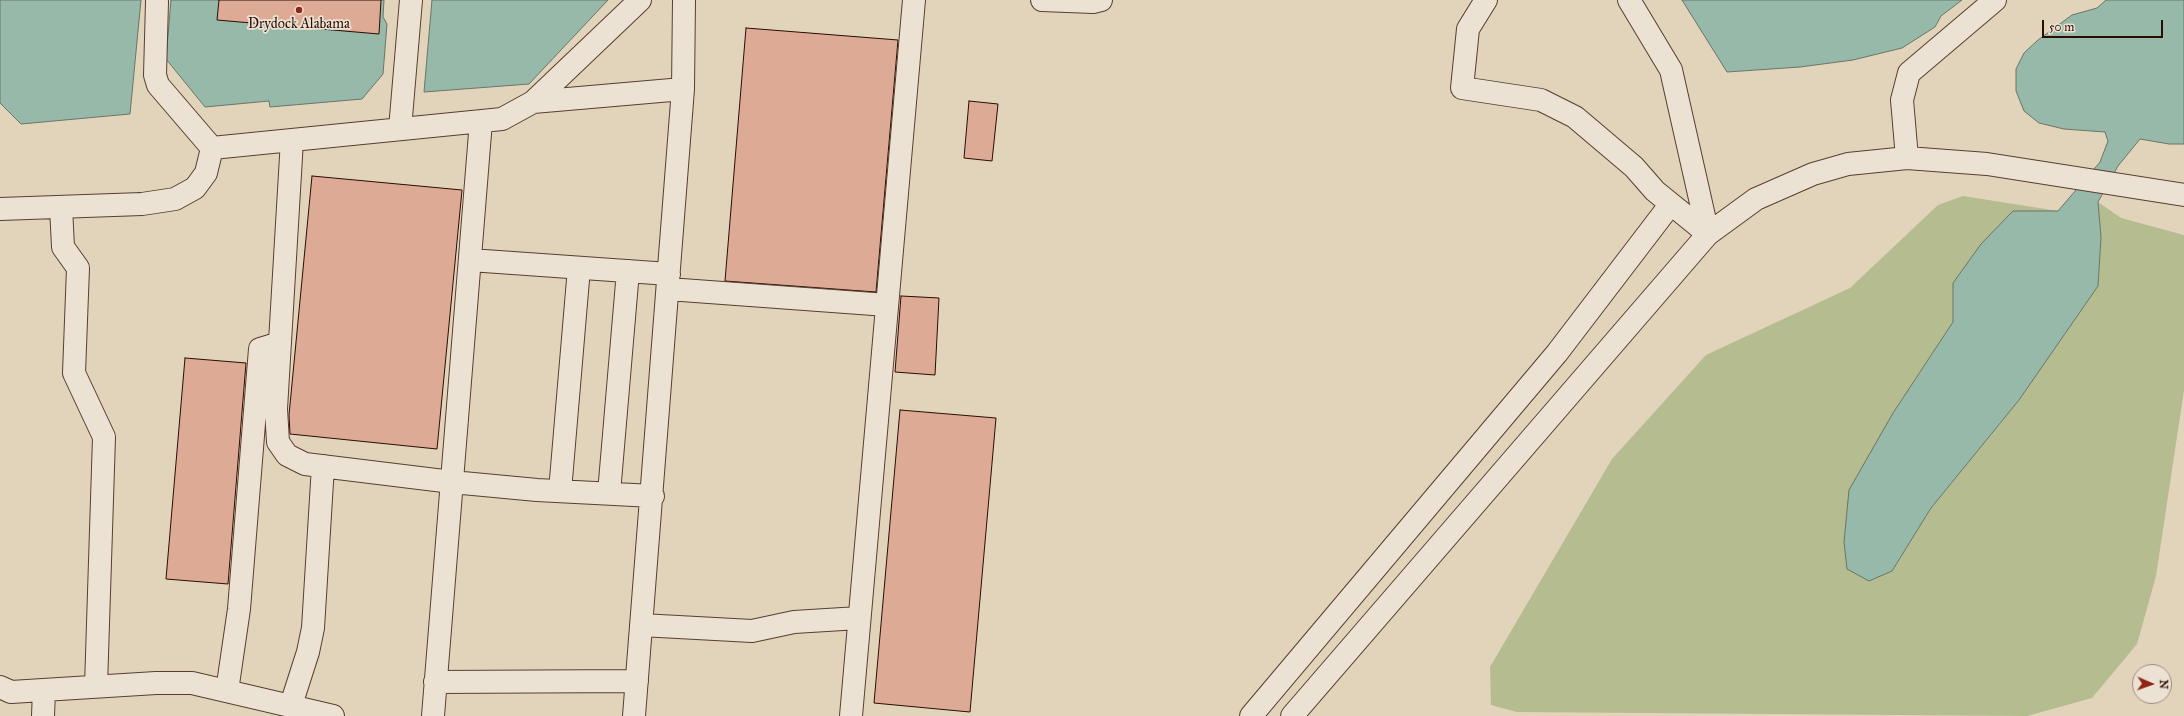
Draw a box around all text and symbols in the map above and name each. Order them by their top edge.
marker: Drydock Alabama [294,5,304,15]
scale bar [2044,12,2165,38]
place label: Drydock Alabama [248,17,350,33]
text: 50 m [2049,20,2074,34]
north arrow [2132,664,2172,704]
text: N [2157,680,2170,689]

